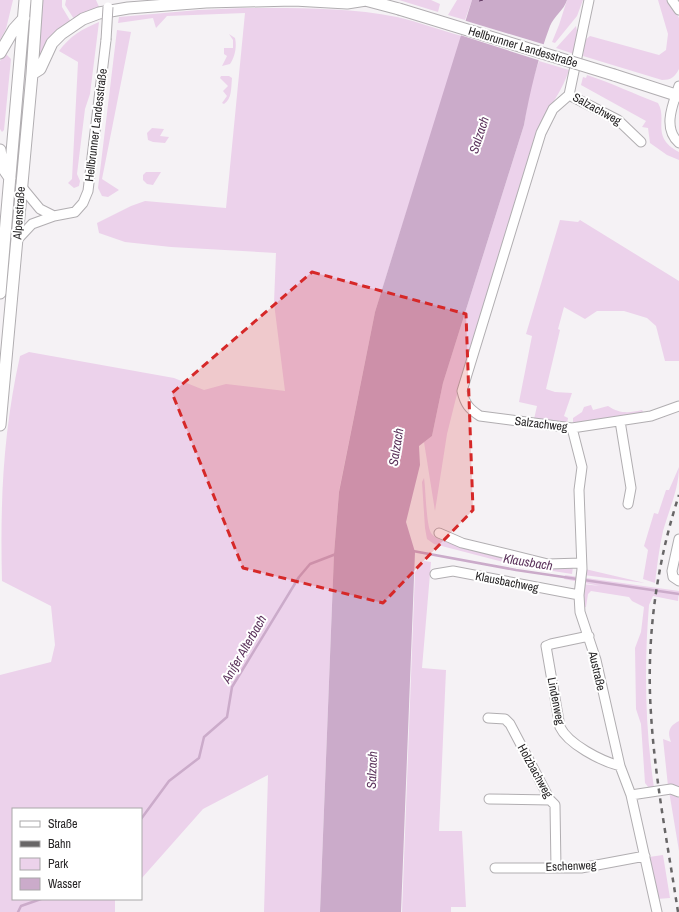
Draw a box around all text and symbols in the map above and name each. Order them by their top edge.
street label: Hellbrunner Landesstraße [466,23,580,71]
street label: Hellbrunner Landesstraße [81,68,111,182]
street label: Salzachweg [570,89,625,129]
water label: Salzach [465,114,493,156]
street label: Alpenstraße [9,186,29,241]
street label: Salzachweg [514,413,569,435]
water label: Salzach [385,427,407,467]
water label: Klausbach [502,550,554,574]
street label: Klausbachweg [474,568,540,596]
water label: Anifer Alterbach [217,612,270,687]
street label: Austraße [584,649,609,692]
street label: Lindenweg [544,676,569,727]
street label: Holzbachweg [514,741,557,801]
water label: Salzach [363,751,381,789]
legend [12,808,142,900]
text: Straße [48,816,78,832]
text: Bahn [48,836,71,852]
text: Park [48,856,68,872]
street label: Eschenweg [545,857,597,875]
text: Wasser [48,876,82,892]

